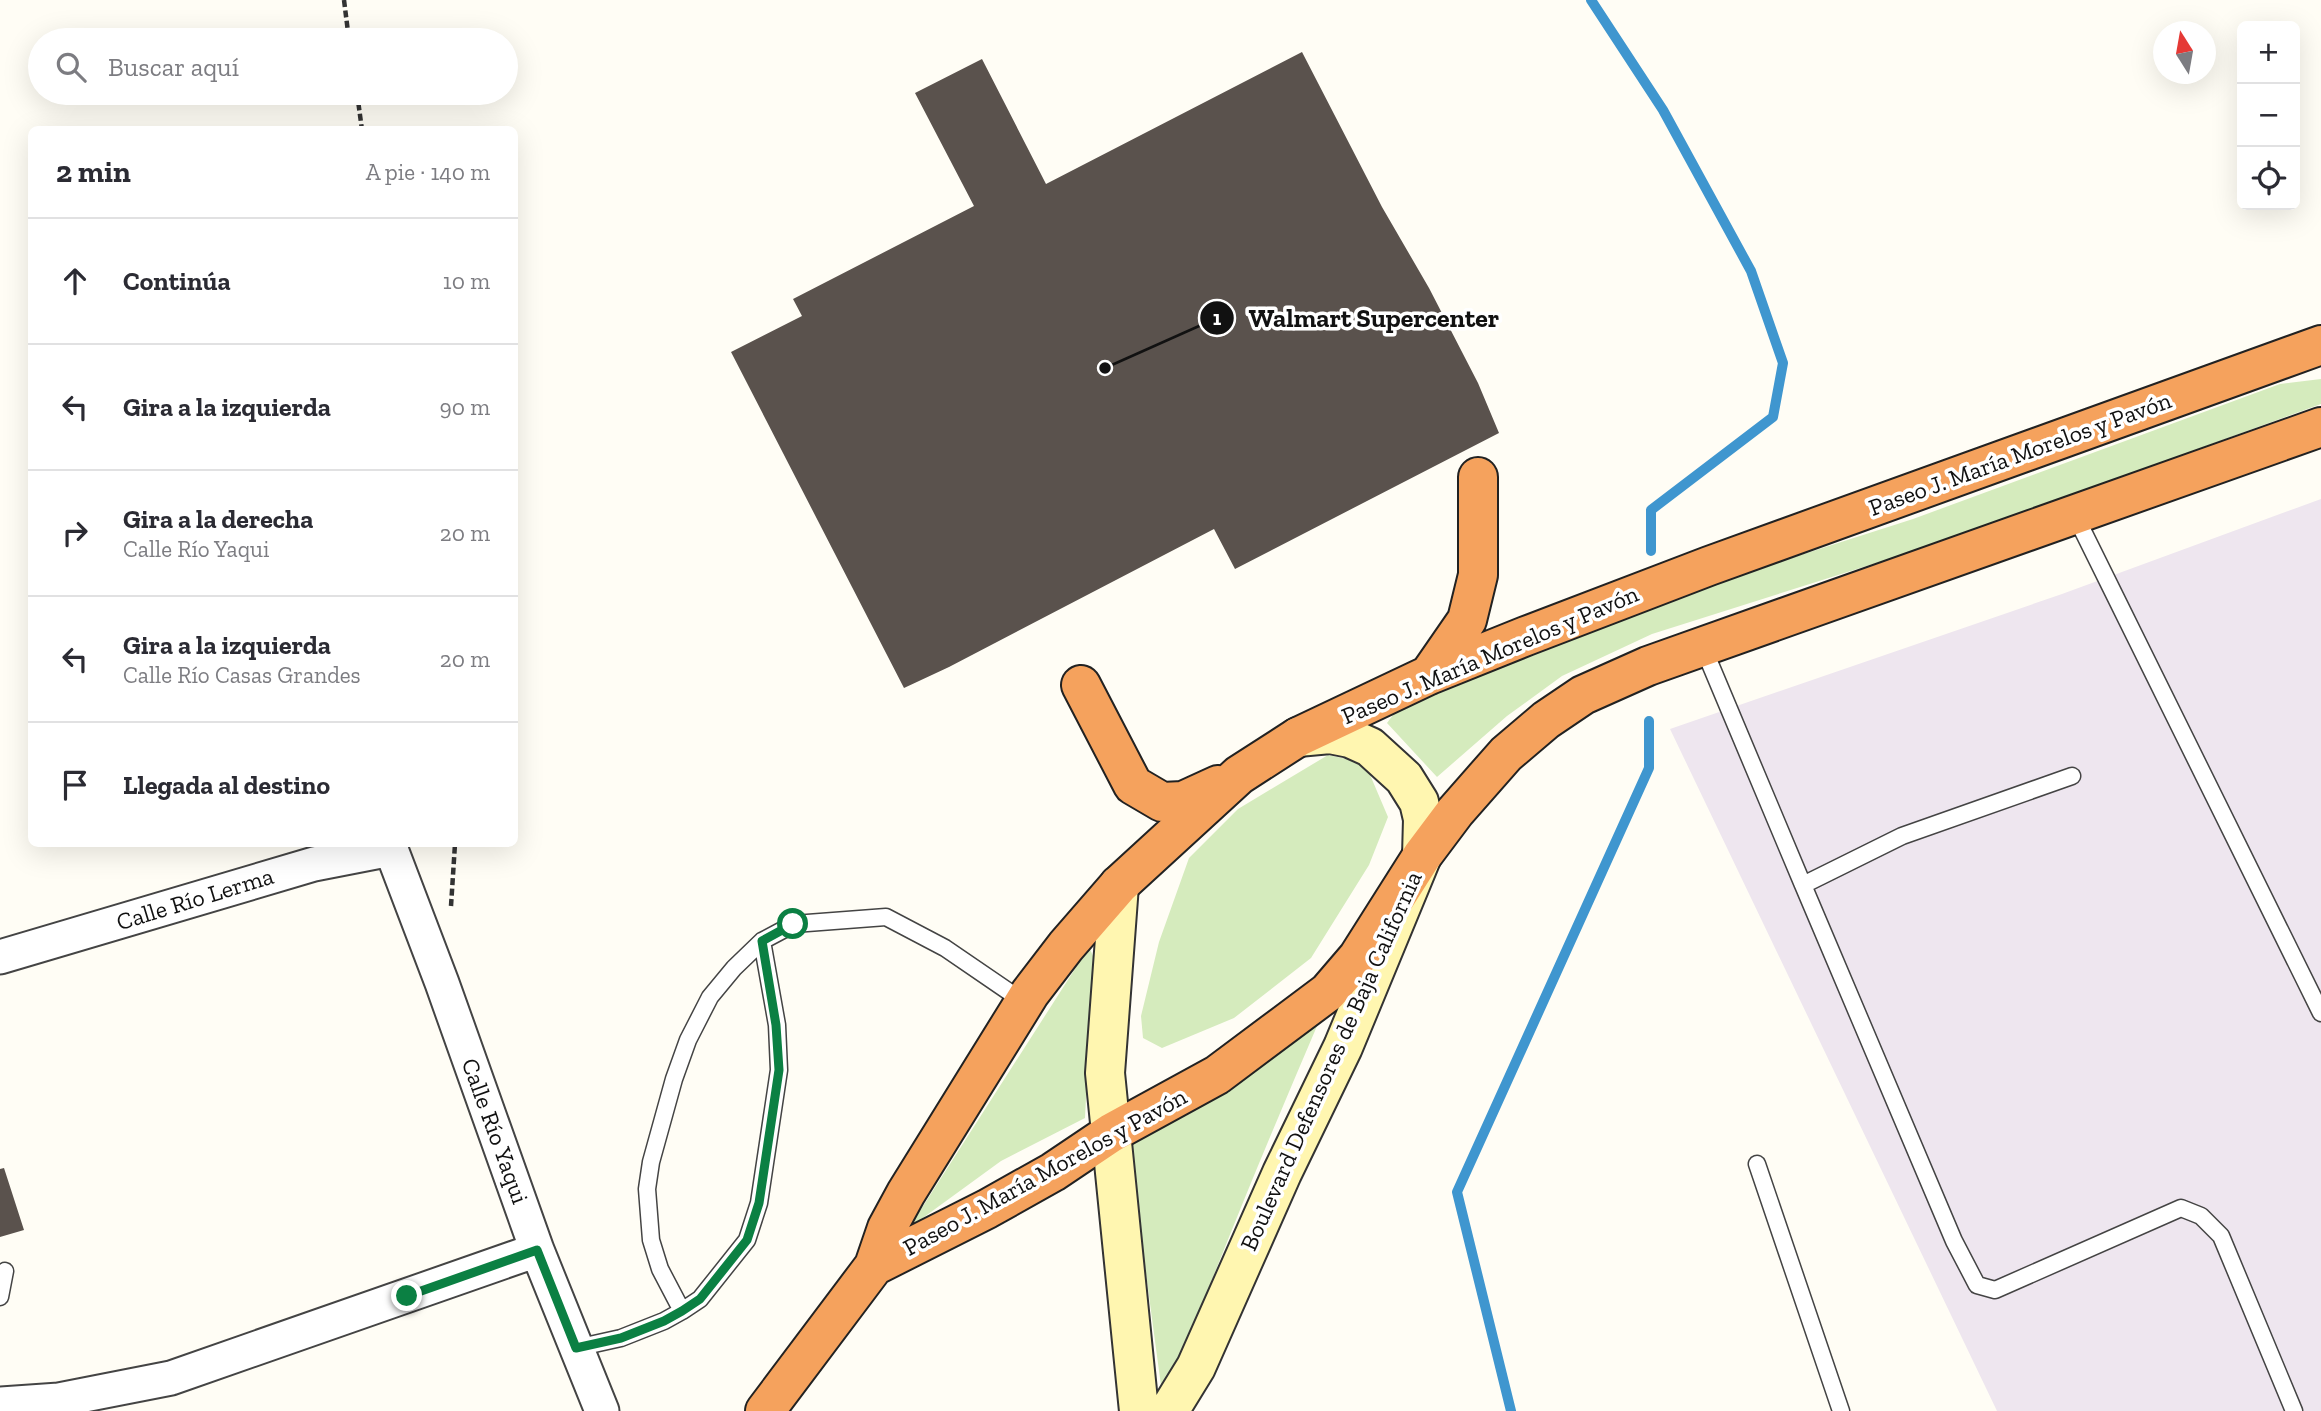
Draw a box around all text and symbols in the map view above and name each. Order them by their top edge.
north arrow [2153,21,2216,84]
map controls [2237,21,2300,210]
button: + [2237,21,2300,84]
search box [28,28,518,105]
icon: search [52,48,90,86]
text: Buscar aquí [108,51,239,83]
button: − [2237,84,2300,147]
button: locate [2237,147,2300,210]
text: 2 min [56,154,131,190]
text: A pie · 140 m [366,158,490,186]
icon: ahead [56,262,94,300]
text: Continúa [123,265,231,297]
text: 10 m [443,267,490,295]
callout: Walmart Supercenter [1200,294,1513,341]
text: Walmart Supercenter [1249,302,1499,334]
text: 1 [1213,305,1222,330]
street label: Paseo J. María Morelos y Pavón [1865,385,2175,522]
icon: left [56,388,94,426]
text: Gira a la izquierda [123,391,331,423]
text: 90 m [439,393,490,421]
text: Gira a la derecha [123,503,313,535]
icon: right [56,514,94,552]
text: 20 m [440,519,490,547]
text: Calle Río Yaqui [123,535,269,563]
street label: Paseo J. María Morelos y Pavón [1337,579,1643,730]
text: Gira a la izquierda [123,629,331,661]
icon: left [56,640,94,678]
text: 20 m [440,645,490,673]
text: Calle Río Casas Grandes [123,661,361,689]
icon: arrive [56,766,94,804]
text: Llegada al destino [123,769,330,801]
street label: Calle Río Lerma [113,861,277,936]
street label: Boulevard Defensores de Baja California [1233,866,1428,1255]
route start [777,908,808,939]
street label: Calle Río Yaqui [456,1054,535,1208]
street label: Paseo J. María Morelos y Pavón [898,1081,1192,1262]
route end [391,1280,422,1311]

